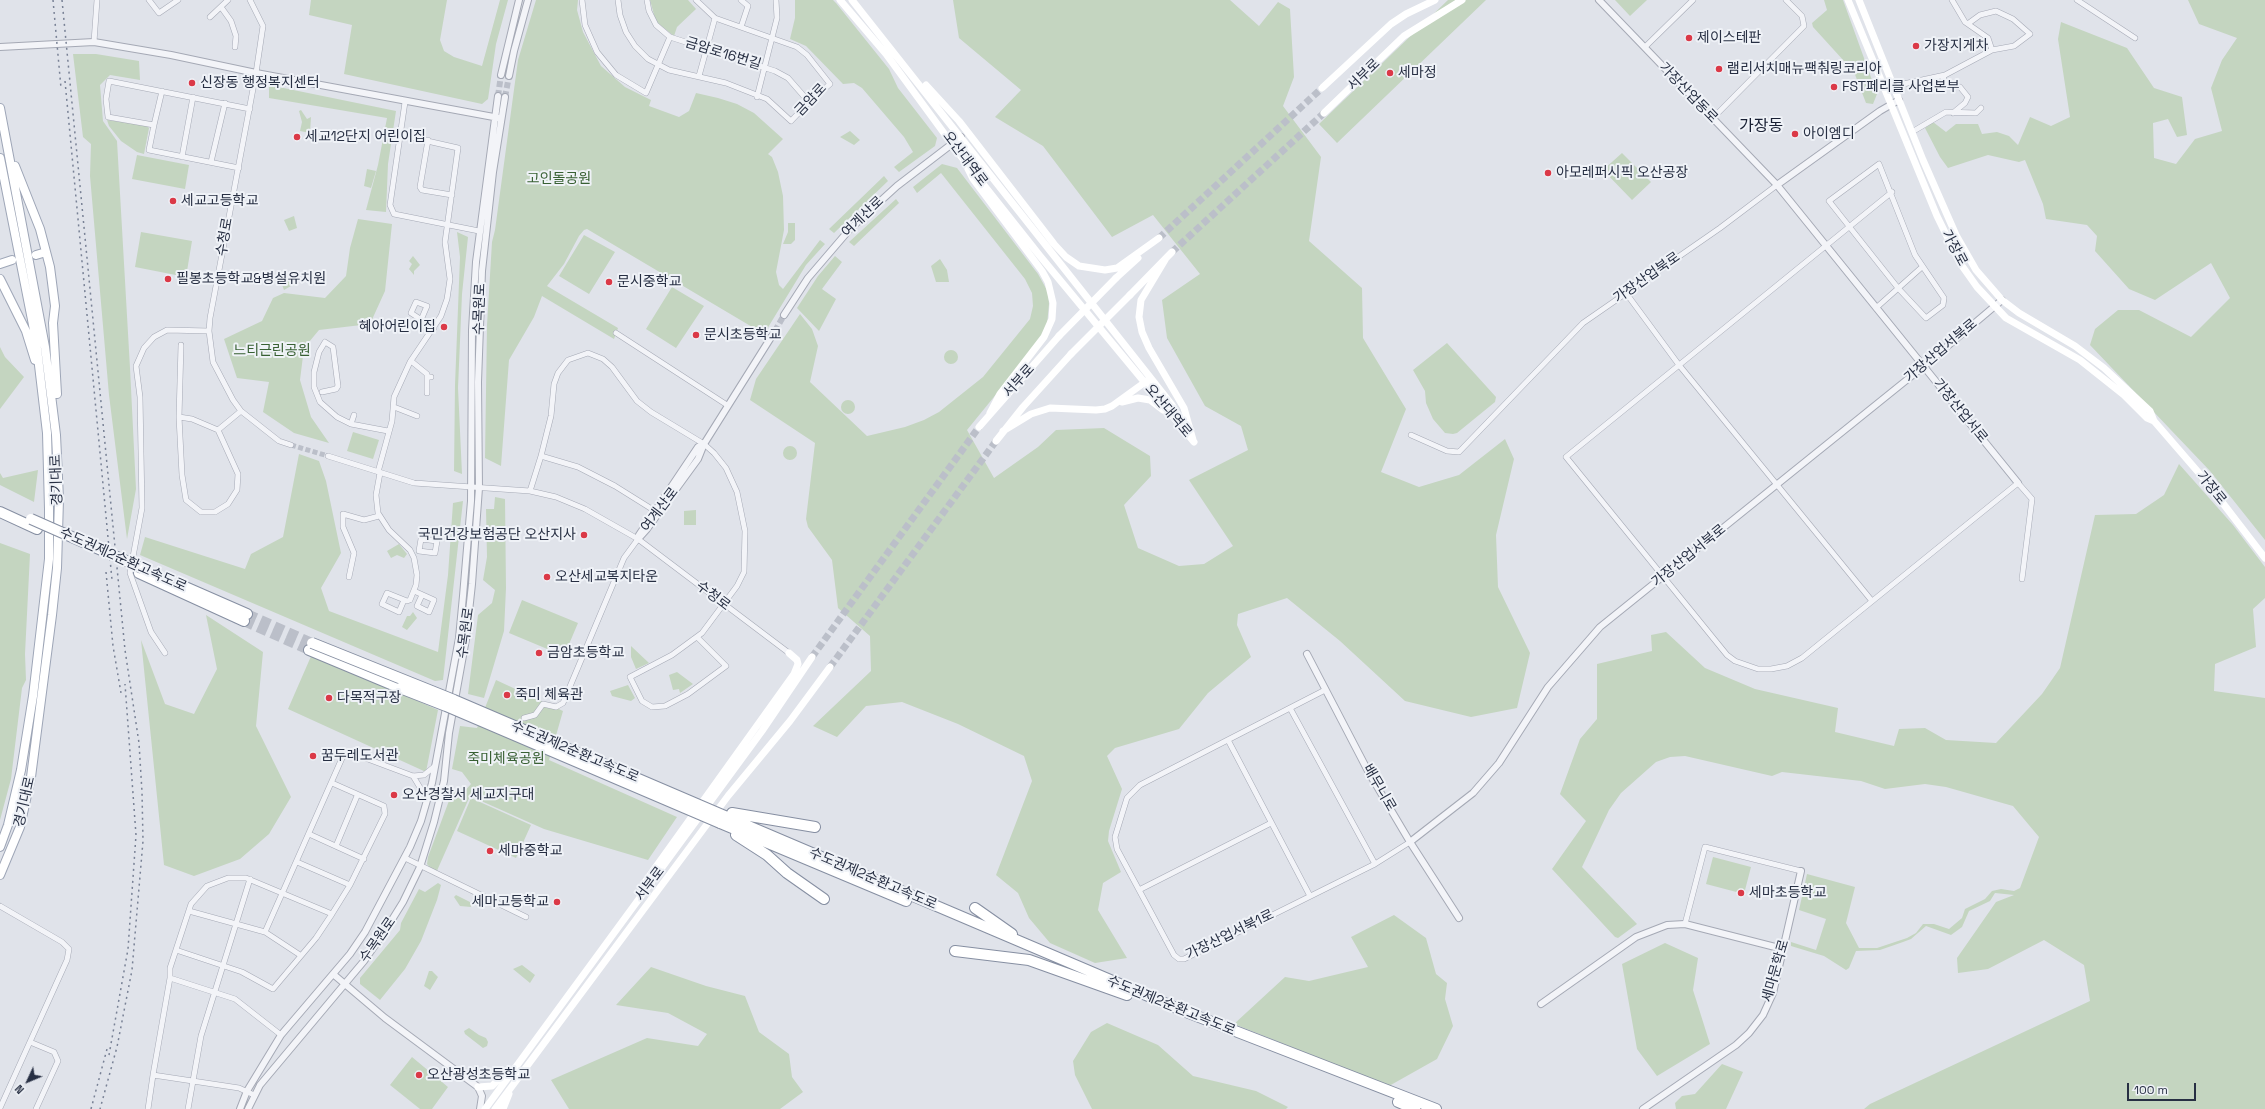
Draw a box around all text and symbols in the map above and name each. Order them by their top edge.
place label: 제이스테판 [1697,30,1761,46]
marker: 제이스테판 [1684,33,1694,43]
street label: 금암로16번길 [683,34,763,74]
place label: 가장지게차 [1924,38,1988,54]
marker: 가장지게차 [1911,41,1921,51]
street label: 서부로 [1344,56,1384,94]
street label: 가장산업동로 [1655,59,1721,127]
place label: 램리서치매뉴팩춰링코리아 [1727,61,1882,77]
marker: 램리서치매뉴팩춰링코리아 [1714,64,1724,74]
place label: 세마정 [1398,65,1437,81]
marker: 세마정 [1385,68,1395,78]
place label: 신장동 행정복지센터 [200,75,320,91]
marker: 신장동 행정복지센터 [187,78,197,88]
place label: FST페리클 사업본부 [1842,79,1960,95]
street label: 금암로 [792,80,830,120]
marker: FST페리클 사업본부 [1829,82,1839,92]
district label: 가장동 [1739,117,1783,137]
place label: 아이엠디 [1803,126,1855,142]
street label: 오산대역로 [939,128,991,190]
place label: 세교12단지 어린이집 [305,129,426,145]
marker: 아이엠디 [1790,129,1800,139]
marker: 세교12단지 어린이집 [292,132,302,142]
place label: 아모레퍼시픽 오산공장 [1556,165,1688,181]
marker: 아모레퍼시픽 오산공장 [1543,168,1553,178]
park label: 고인돌공원 [527,171,591,187]
place label: 세교고등학교 [181,193,258,209]
street label: 여계산로 [839,193,887,241]
marker: 세교고등학교 [168,196,178,206]
street label: 수청로 [213,217,237,257]
street label: 가장로 [1938,227,1970,269]
street label: 가장산업북로 [1611,249,1683,307]
place label: 필봉초등학교&병설유치원 [176,271,326,287]
marker: 필봉초등학교&병설유치원 [163,274,173,284]
place label: 문시중학교 [617,274,681,290]
marker: 문시중학교 [604,277,614,287]
street label: 수목원로 [471,283,489,335]
street label: 가장산업서북로 [1901,316,1981,386]
place label: 혜아어린이집 [359,319,436,335]
marker: 혜아어린이집 [439,322,449,332]
place label: 문시초등학교 [704,327,781,343]
marker: 문시초등학교 [691,330,701,340]
park label: 느티근린공원 [233,343,311,359]
street label: 서부로 [1000,361,1038,401]
street label: 가장산업서로 [1929,376,1991,446]
street label: 오산대역로 [1141,381,1195,441]
street label: 경기대로 [48,454,66,506]
street label: 가장로 [2192,468,2230,508]
street label: 여계산로 [638,484,682,536]
street label: 가장산업서북로 [1649,521,1729,591]
street label: 수도권제2순환고속도로 [57,524,189,596]
place label: 국민건강보험공단 오산지사 [418,527,576,543]
marker: 국민건강보험공단 오산지사 [579,530,589,540]
place label: 오산세교복지타운 [555,569,658,585]
marker: 오산세교복지타운 [542,572,552,582]
street label: 수청로 [693,578,733,614]
street label: 수목원로 [454,606,478,660]
place label: 금암초등학교 [547,645,624,661]
marker: 금암초등학교 [534,648,544,658]
place label: 죽미 체육관 [515,687,583,703]
place label: 다목적구장 [337,690,401,706]
marker: 죽미 체육관 [502,690,512,700]
marker: 다목적구장 [324,693,334,703]
street label: 수도권제2순환고속도로 [509,717,641,787]
place label: 꿈두레도서관 [321,748,398,764]
marker: 꿈두레도서관 [308,751,318,761]
park label: 죽미체육공원 [467,751,545,767]
street label: 배무니로 [1359,761,1399,815]
street label: 경기대로 [11,775,39,829]
place label: 오산경찰서 세교지구대 [402,787,534,803]
marker: 오산경찰서 세교지구대 [389,790,399,800]
place label: 세마중학교 [498,843,562,859]
street label: 수도권제2순환고속도로 [807,844,939,914]
marker: 세마중학교 [485,846,495,856]
street label: 서부로 [632,864,668,904]
place label: 세마초등학교 [1749,885,1826,901]
marker: 세마초등학교 [1736,888,1746,898]
place label: 세마고등학교 [472,894,549,910]
marker: 세마고등학교 [552,897,562,907]
street label: 가장산업서북1로 [1183,906,1277,964]
street label: 수목원로 [356,914,400,966]
street label: 세마문학로 [1759,938,1793,1004]
street label: 수도권제2순환고속도로 [1104,973,1238,1039]
north arrow [8,1061,48,1101]
place label: 오산광성초등학교 [427,1067,530,1083]
marker: 오산광성초등학교 [414,1070,424,1080]
scale bar [2129,1075,2198,1101]
text: N [12,1082,27,1097]
text: 100 m [2134,1082,2168,1098]

